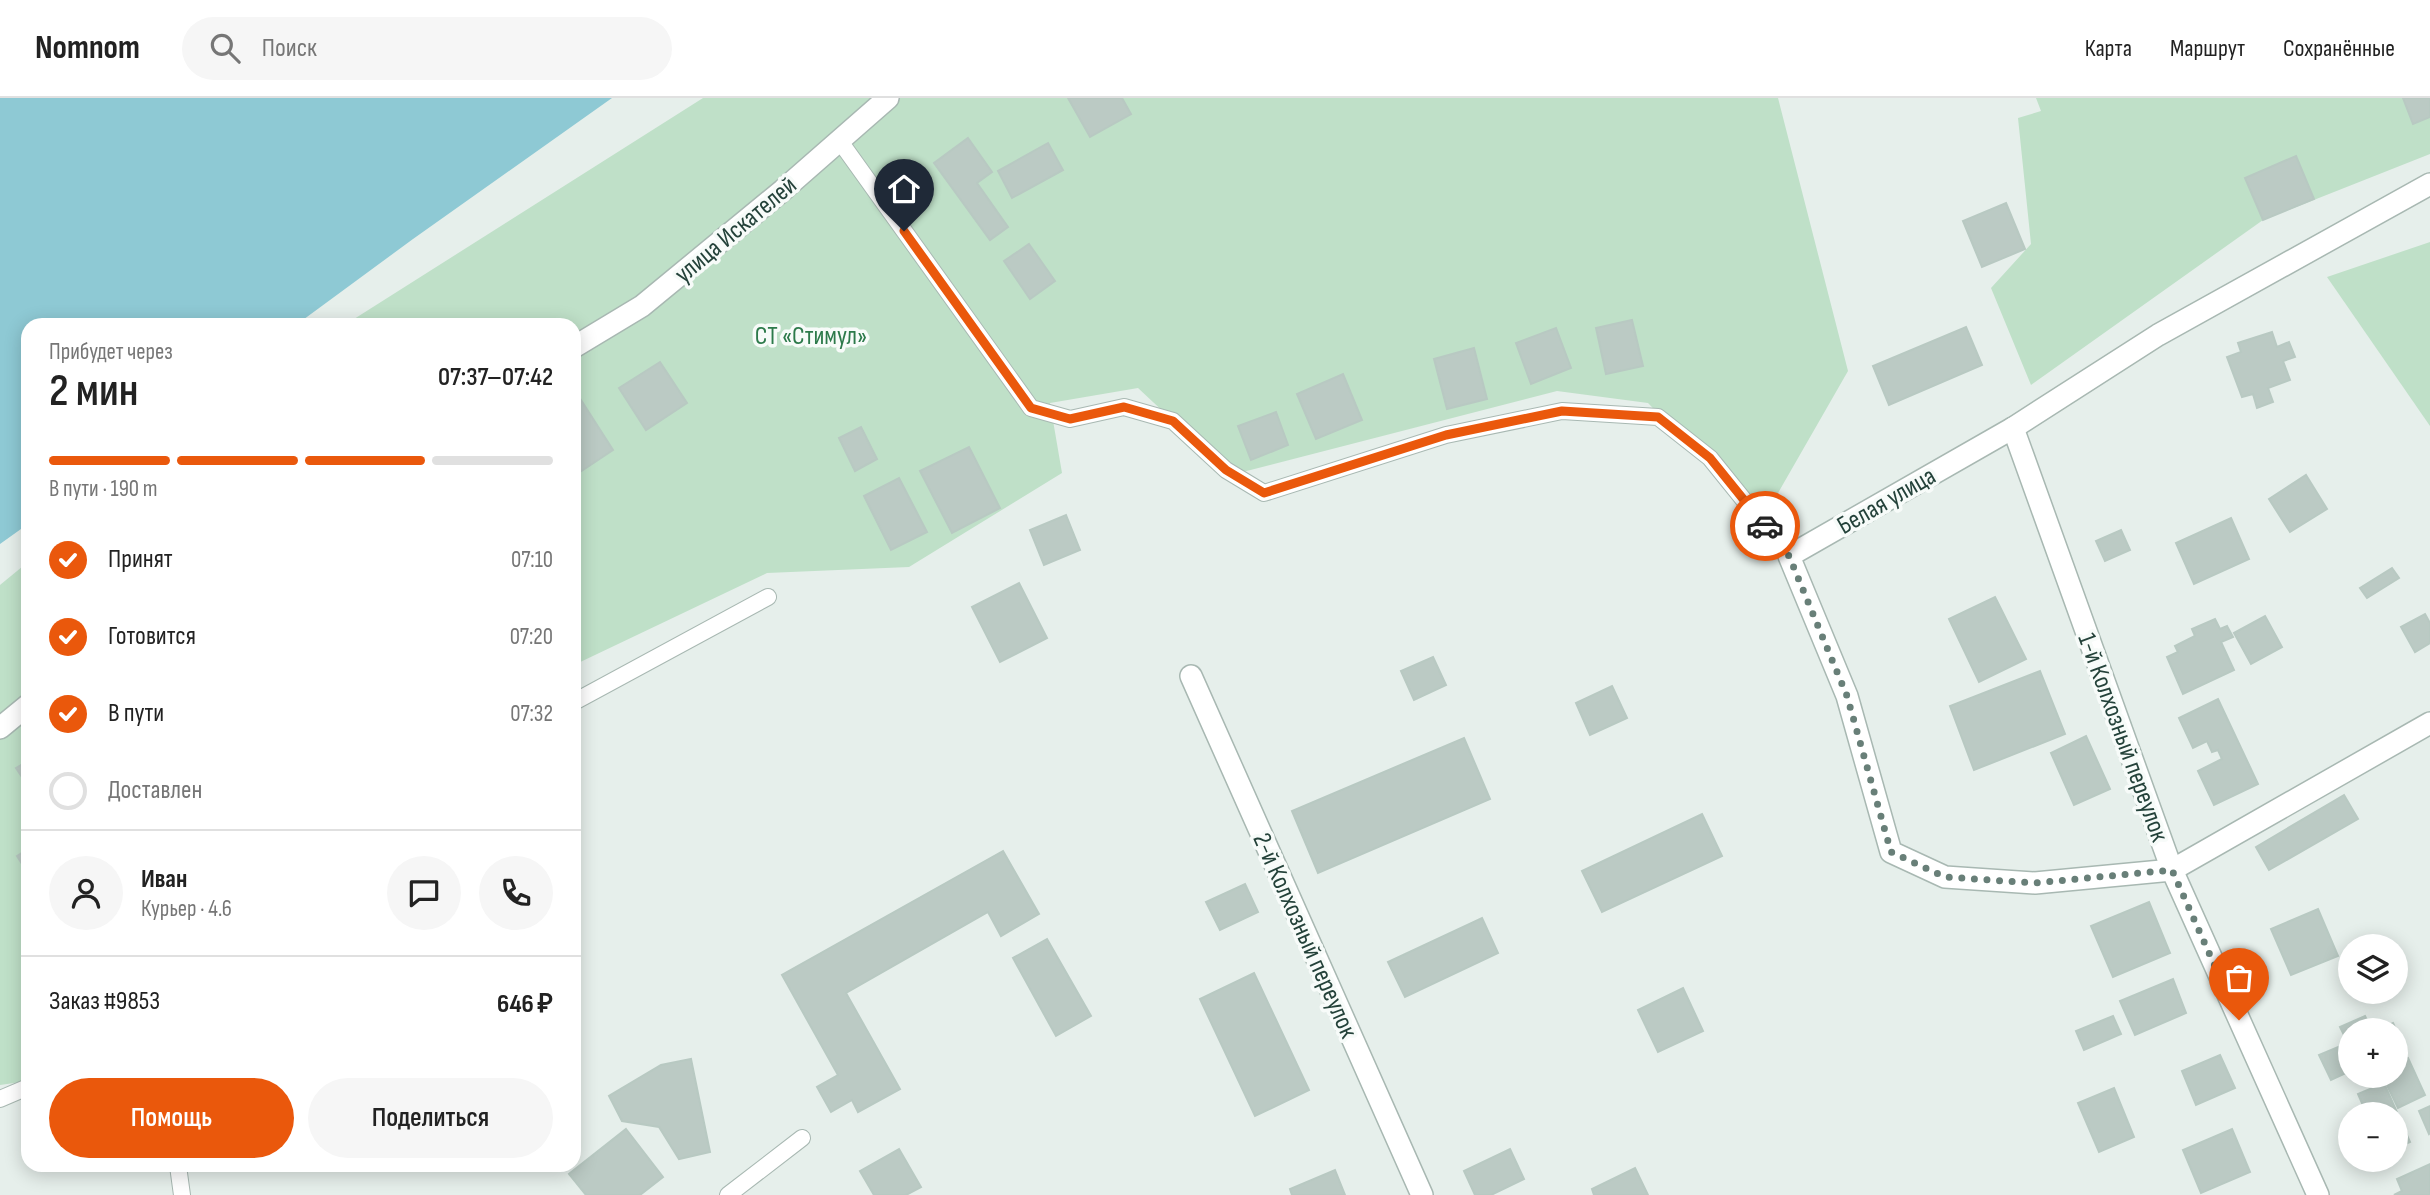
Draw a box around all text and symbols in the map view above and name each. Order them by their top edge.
search box [182,17,672,80]
text: Nomnom [35,28,140,68]
icon: search [206,29,244,67]
text: Поиск [262,33,317,64]
text: Карта [2085,34,2132,63]
text: Маршрут [2170,34,2245,63]
text: Сохранённые [2283,34,2395,63]
pin [874,159,934,231]
street label: улица Искателей [669,170,803,290]
icon: home [885,170,923,208]
park label: СТ «Стимул» [755,321,867,352]
text: Прибудет через [49,338,173,366]
text: 07:37–07:42 [438,362,553,393]
text: 2 мин [49,364,139,419]
street label: Белая улица [1832,461,1941,542]
text: В пути · 190 m [49,475,158,503]
courier [1730,491,1800,561]
icon: car [1746,507,1784,545]
icon: check [49,541,87,579]
text: Принят [108,544,173,575]
text: 07:10 [511,546,553,574]
icon: check [49,618,87,656]
text: Готовится [108,621,196,652]
text: 07:20 [510,623,553,651]
street label: 1-й Колхозный переулок [2071,629,2175,846]
icon: check [49,695,87,733]
text: В пути [108,698,164,729]
text: 07:32 [510,700,553,728]
text: Доставлен [108,775,202,806]
street label: 2-й Колхозный переулок [1246,828,1364,1043]
button: person [49,856,123,930]
button: chat [387,856,461,930]
button: phone [479,856,553,930]
text: Иван [141,864,187,895]
text: Курьер · 4.6 [141,895,232,923]
map controls [2338,934,2408,1172]
button: layers [2338,934,2408,1004]
pin [2209,948,2269,1020]
icon: bag [2220,959,2258,997]
text: Заказ #9853 [49,986,160,1017]
text: 646 ₽ [497,989,553,1020]
button: + [2338,1018,2408,1088]
button: Помощь [49,1078,294,1158]
button: Поделиться [308,1078,553,1158]
button: − [2338,1102,2408,1172]

